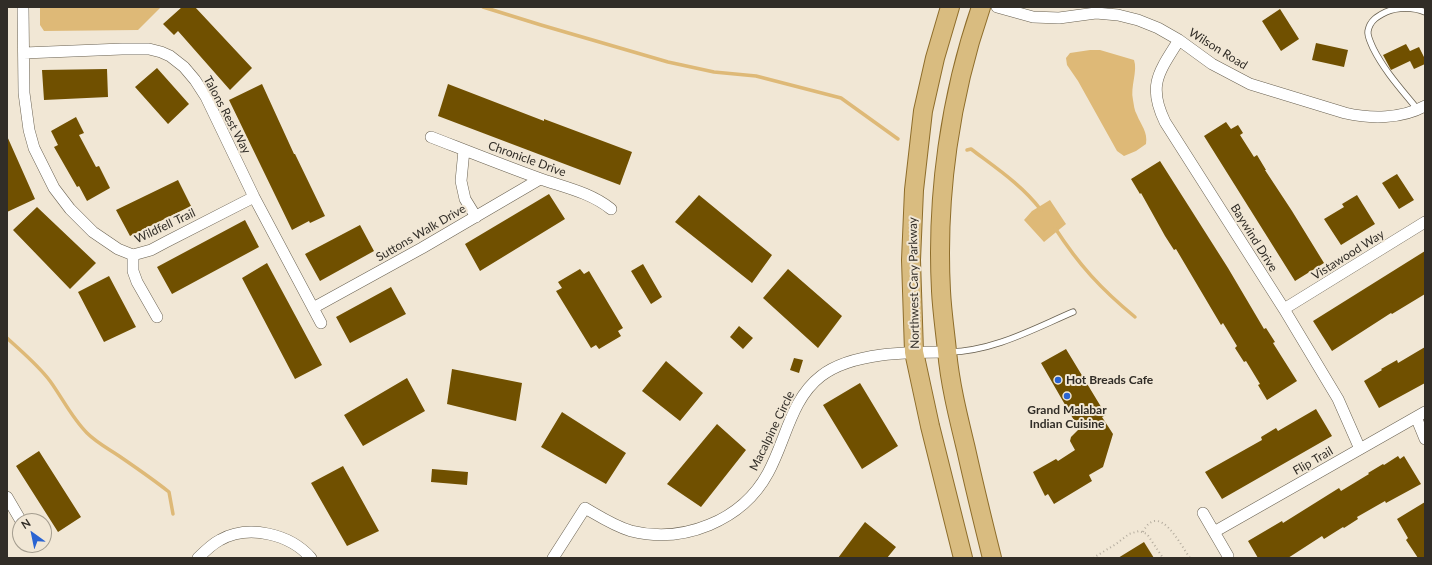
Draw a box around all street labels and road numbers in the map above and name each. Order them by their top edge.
street label: Wilson Road [1186,25,1250,73]
street label: Talons Rest Way [200,74,254,156]
street label: Chronicle Drive [486,138,568,180]
street label: Suttons Walk Drive [374,201,468,265]
street label: Baywind Drive [1227,202,1281,274]
street label: Wildfell Trail [132,206,198,246]
street label: Northwest Cary Parkway [906,217,922,349]
street label: Vistawood Way [1309,227,1387,283]
street label: Macalpine Circle [746,389,798,473]
street label: Flip Trail [1290,444,1336,478]

